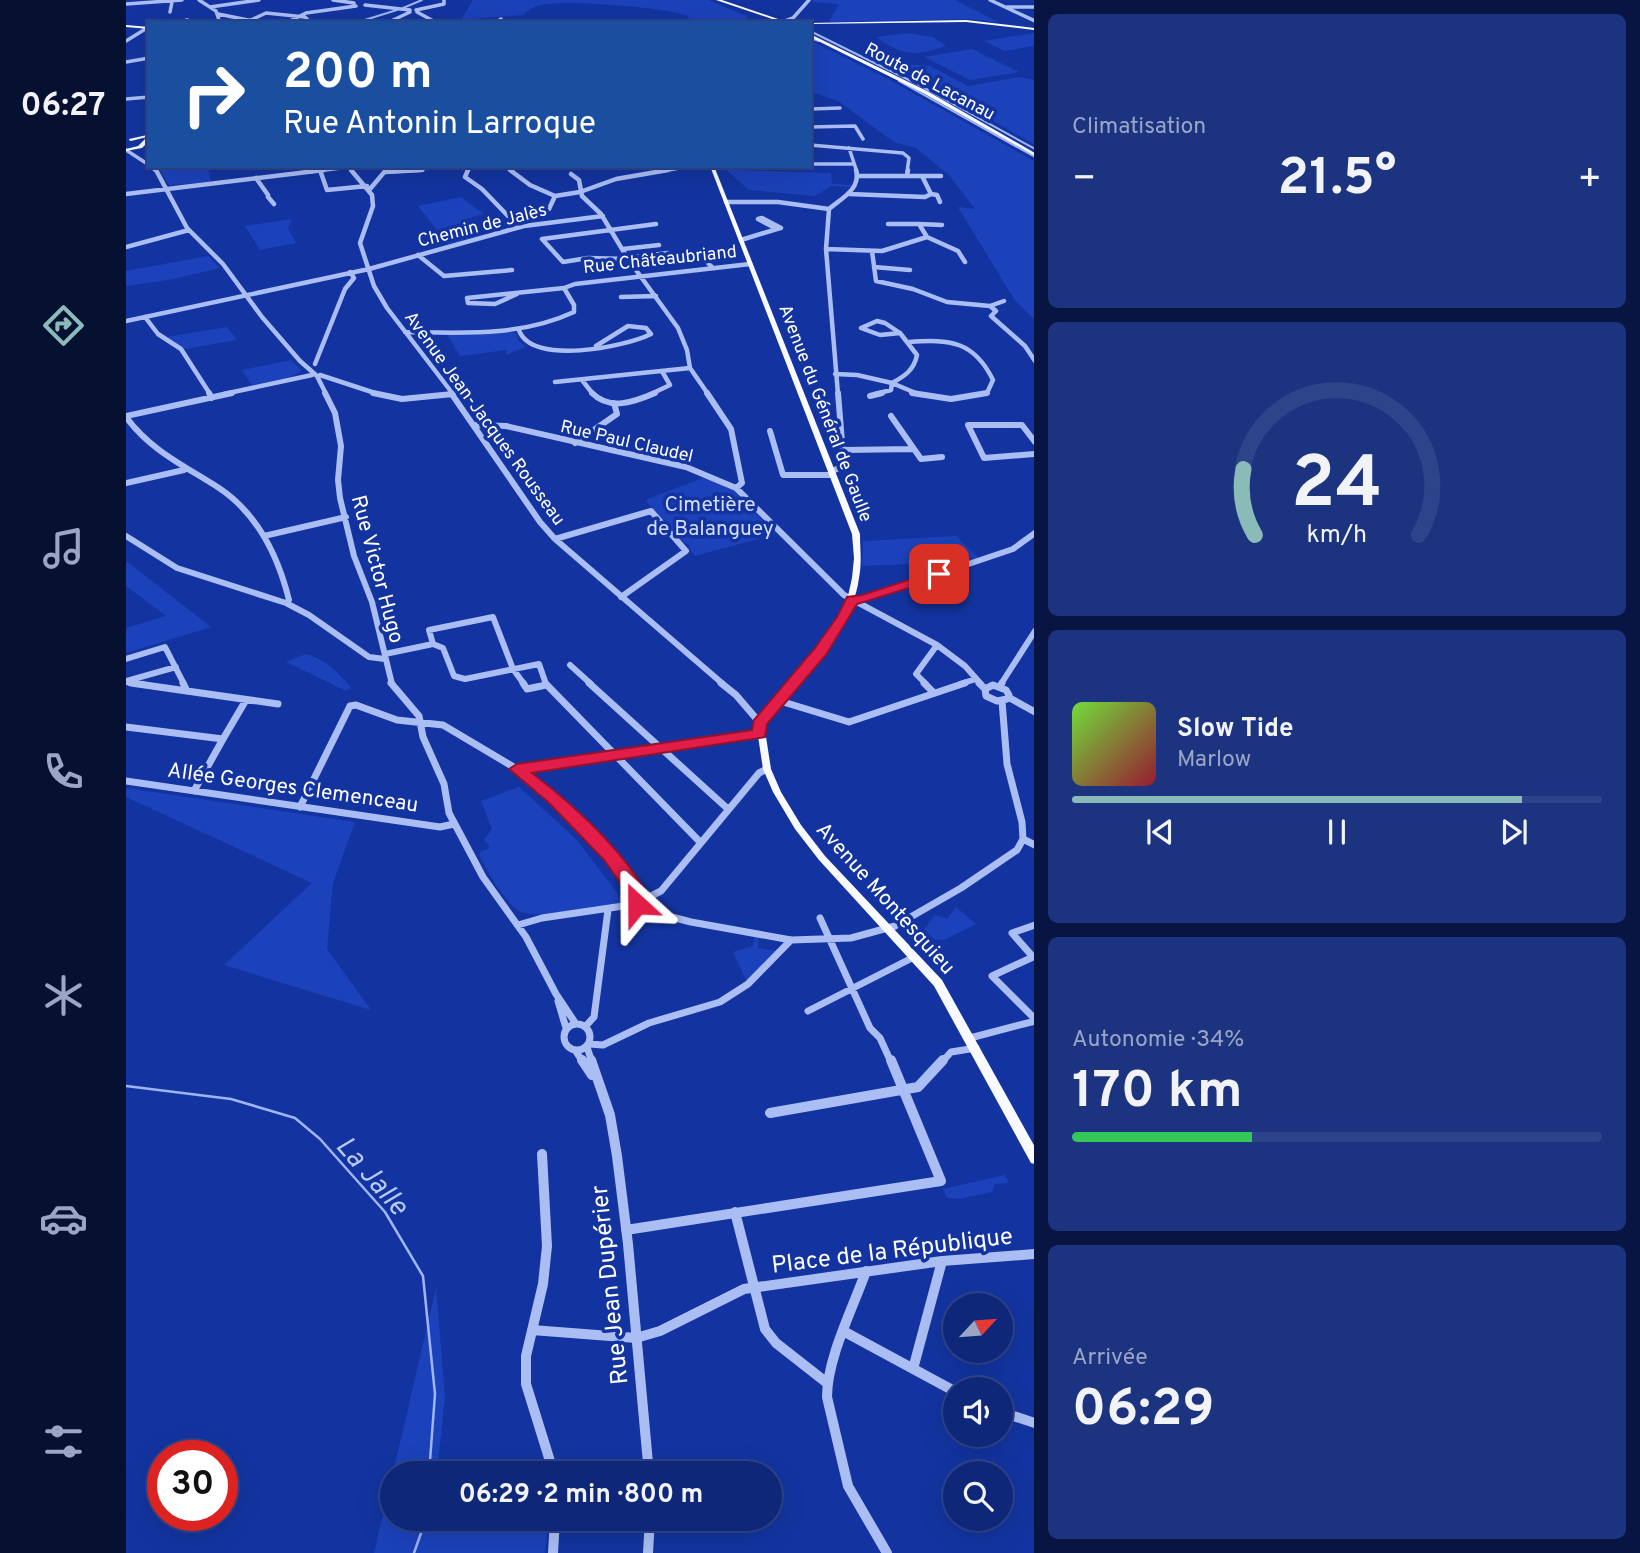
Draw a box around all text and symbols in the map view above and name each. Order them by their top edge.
street label: Route de Lacanau [860,38,998,126]
text: 200 m [283,44,433,106]
icon: right [168,49,259,140]
text: 06:27 [21,87,105,127]
text: Rue Antonin Larroque [283,105,596,145]
text: Climatisation [1072,113,1206,142]
text: 21.5° [1278,147,1396,213]
text: − [1072,156,1097,205]
text: + [1577,156,1602,205]
street label: Chemin de Jalès [415,199,549,254]
street label: Rue Châteaubriand [582,241,738,280]
icon: directions [39,301,88,350]
street label: Avenue du Général de Gaulle [772,301,877,526]
street label: Avenue Jean-Jacques Rousseau [398,307,569,531]
street label: Rue Paul Claudel [558,416,695,469]
text: 24 [1291,441,1383,533]
street label: Rue Victor Hugo [344,492,409,646]
park label: Cimetière de Balanguey [646,492,774,543]
text: km/h [1307,519,1367,551]
icon: music [39,524,88,573]
pin [909,544,969,604]
icon: arrive [920,555,958,593]
text: Slow Tide [1177,713,1294,746]
text: Marlow [1177,746,1251,775]
icon: phone [39,747,88,796]
street label: Allée Georges Clemenceau [166,758,420,819]
icon: previous [1141,813,1179,851]
icon: pause [1318,813,1356,851]
icon: next [1495,813,1533,851]
street label: Avenue Montesquieu [809,817,960,981]
position arrow [600,867,674,941]
icon: climate [39,971,88,1020]
text: Autonomie · 34% [1072,1026,1244,1055]
text: 170 km [1072,1060,1243,1126]
water label: La Jalle [326,1130,415,1224]
street label: Rue Jean Dupérier [586,1184,636,1386]
icon: car [39,1194,88,1243]
street label: Place de la République [770,1222,1015,1282]
north arrow [943,1293,1013,1363]
map controls [943,1293,1013,1531]
text: Arrivée [1072,1344,1148,1373]
button: sound [943,1377,1013,1447]
text: 06:29 [1072,1378,1215,1444]
icon: filters [39,1417,88,1466]
speed limit sign: 30 [147,1440,238,1531]
button: search [943,1461,1013,1531]
text: 06:29 · 2 min · 800 m [459,1479,703,1512]

